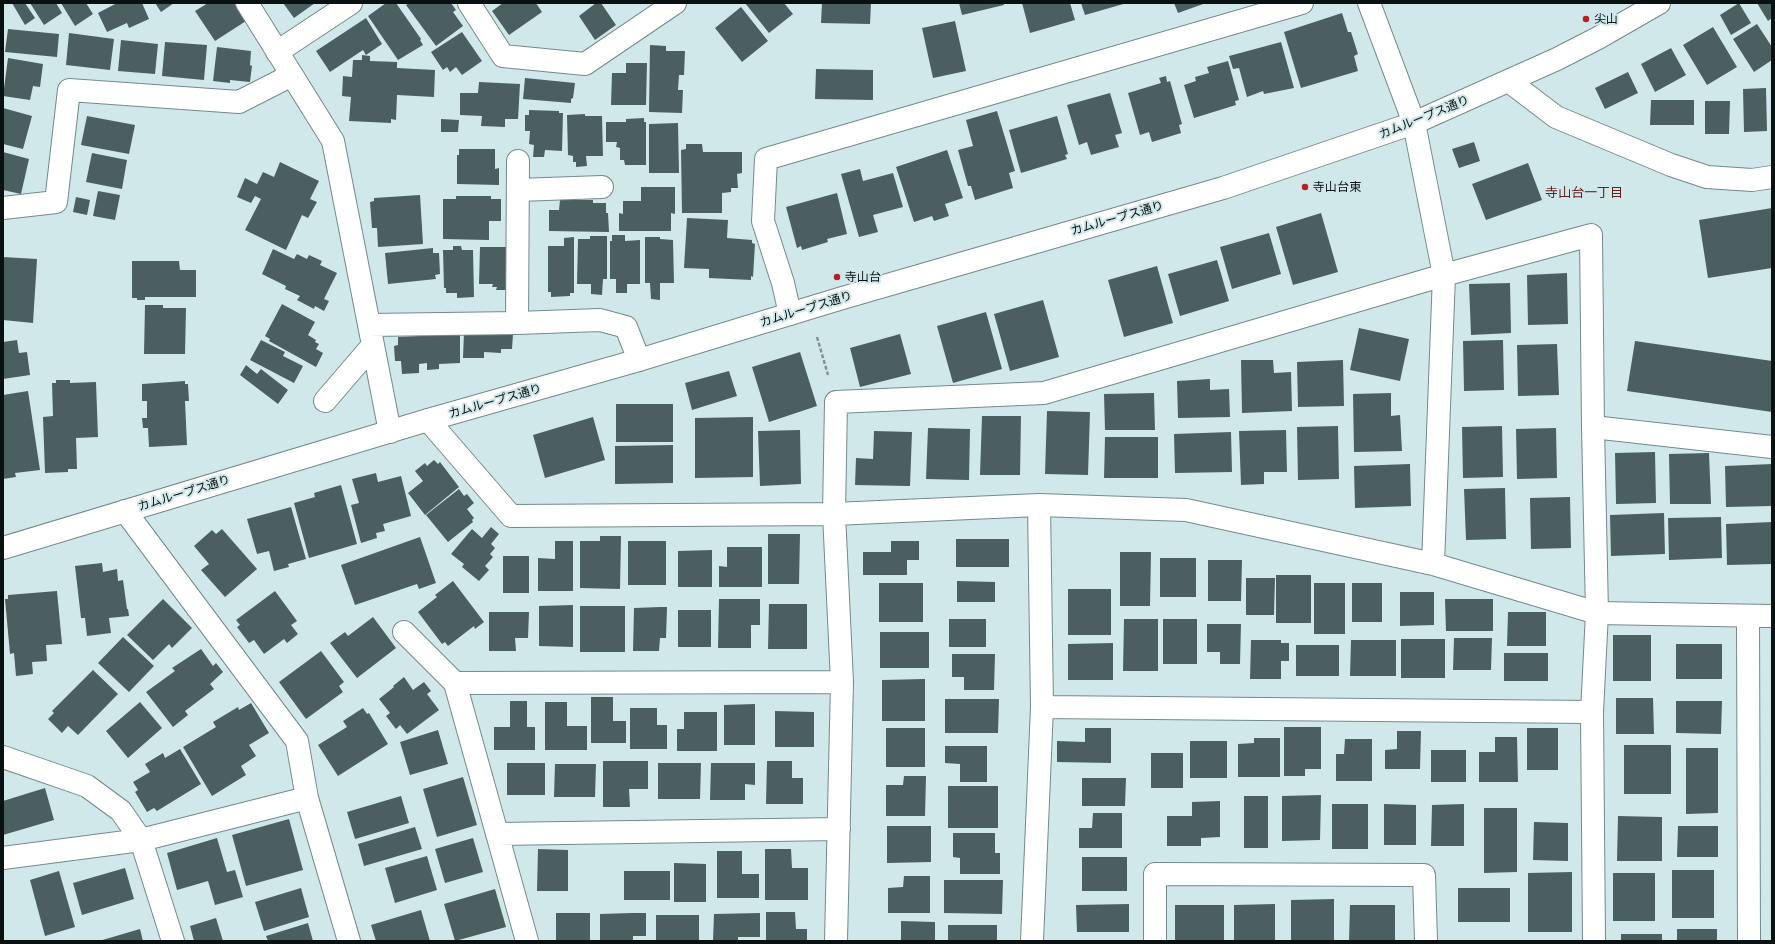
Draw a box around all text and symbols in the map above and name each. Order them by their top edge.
place label: 尖山 [1594,12,1618,26]
marker: 尖山 [1581,14,1591,24]
street label: カムループス通り [1377,92,1471,142]
place label: 寺山台東 [1313,180,1361,194]
marker: 寺山台東 [1300,182,1310,192]
district label: 寺山台一丁目 [1545,185,1623,201]
street label: カムループス通り [1069,198,1165,238]
place label: 寺山台 [845,270,881,284]
marker: 寺山台 [832,272,842,282]
street label: カムループス通り [758,288,854,330]
street label: カムループス通り [447,381,543,421]
street label: カムループス通り [136,472,232,514]

